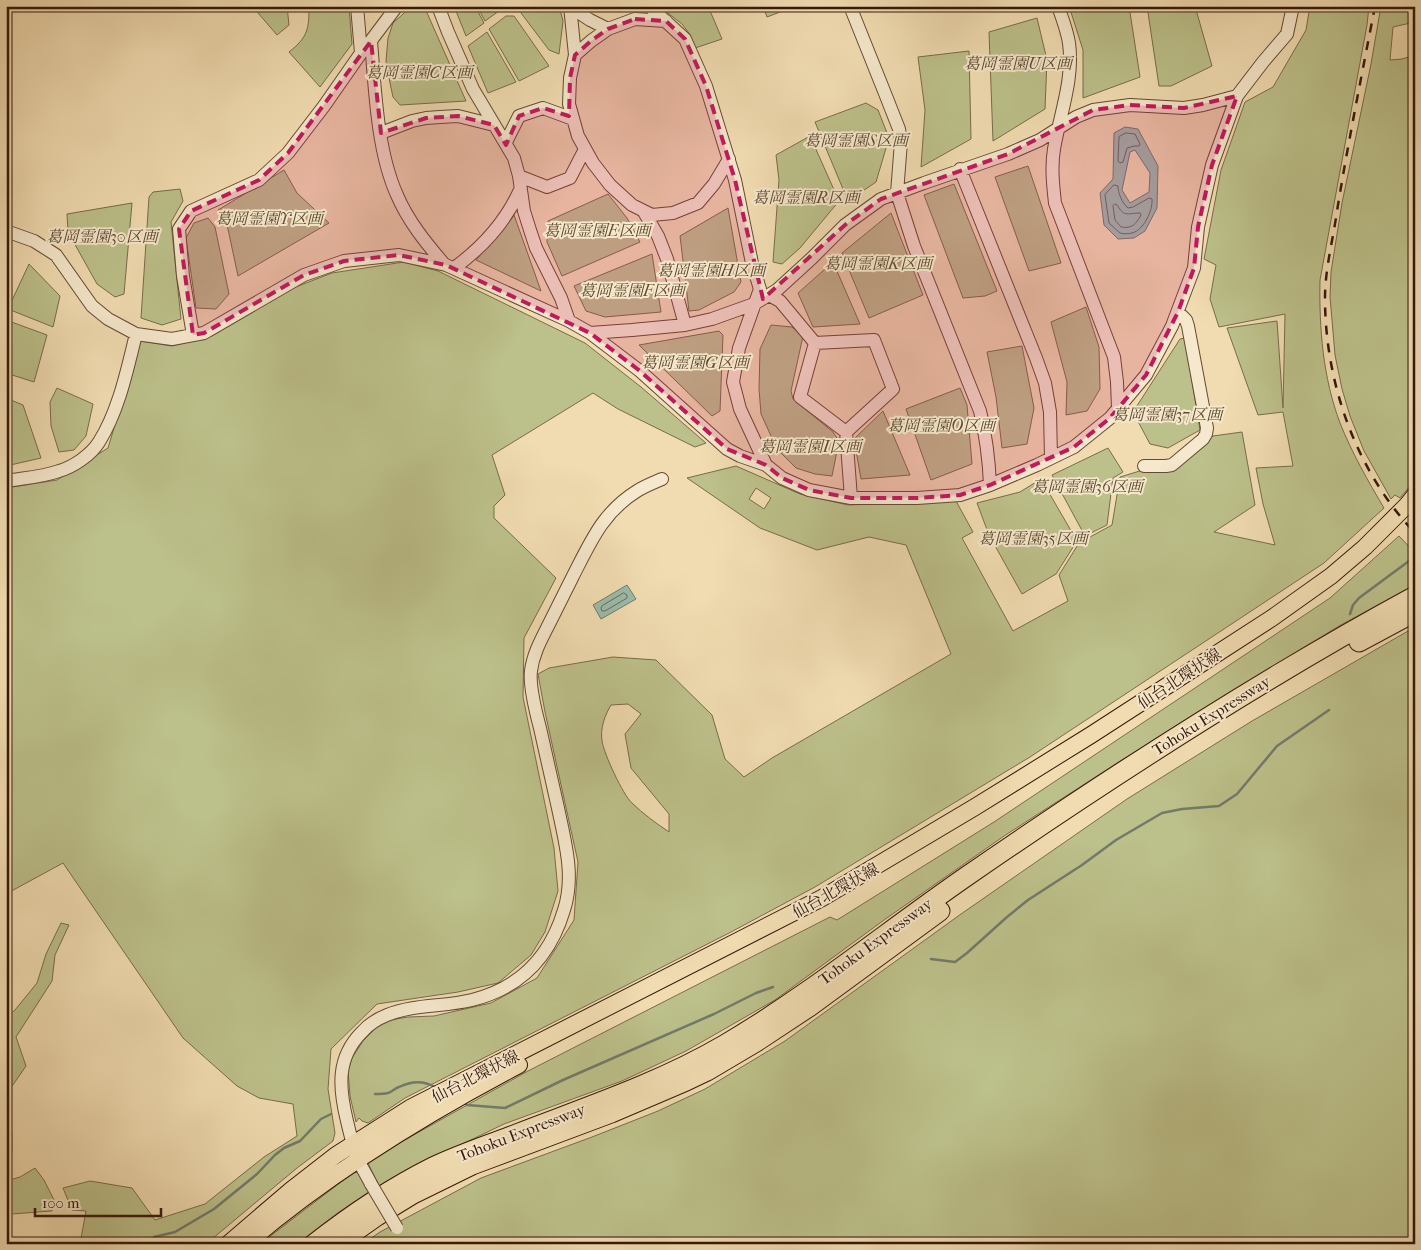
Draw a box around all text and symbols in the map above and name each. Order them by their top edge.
park label: 葛岡霊園U区画 [964,54,1075,73]
park label: 葛岡霊園C区画 [366,63,475,82]
park label: 葛岡霊園S区画 [804,131,911,150]
park label: 葛岡霊園R区画 [752,188,863,207]
park label: 葛岡霊園Y区画 [215,209,326,228]
park label: 葛岡霊園E区画 [544,221,653,240]
park label: 葛岡霊園30区画 [46,227,161,246]
park label: 葛岡霊園K区画 [824,254,935,273]
park label: 葛岡霊園H区画 [657,261,768,280]
park label: 葛岡霊園F区画 [579,281,688,300]
park label: 葛岡霊園G区画 [641,353,752,372]
park label: 葛岡霊園37区画 [1112,405,1225,424]
park label: 葛岡霊園O区画 [887,416,998,435]
park label: 葛岡霊園I区画 [759,437,864,456]
park label: 葛岡霊園36区画 [1031,477,1146,496]
park label: 葛岡霊園35区画 [978,529,1091,548]
street label: 仙台北環状線 [1134,644,1225,713]
street label: Tohoku Expressway [1149,671,1274,759]
street label: 仙台北環状線 [789,859,882,922]
street label: Tohoku Expressway [815,894,936,989]
street label: 仙台北環状線 [428,1046,522,1107]
street label: Tohoku Expressway [455,1099,588,1166]
scale bar [35,1185,161,1217]
text: 100 m [42,1194,80,1212]

